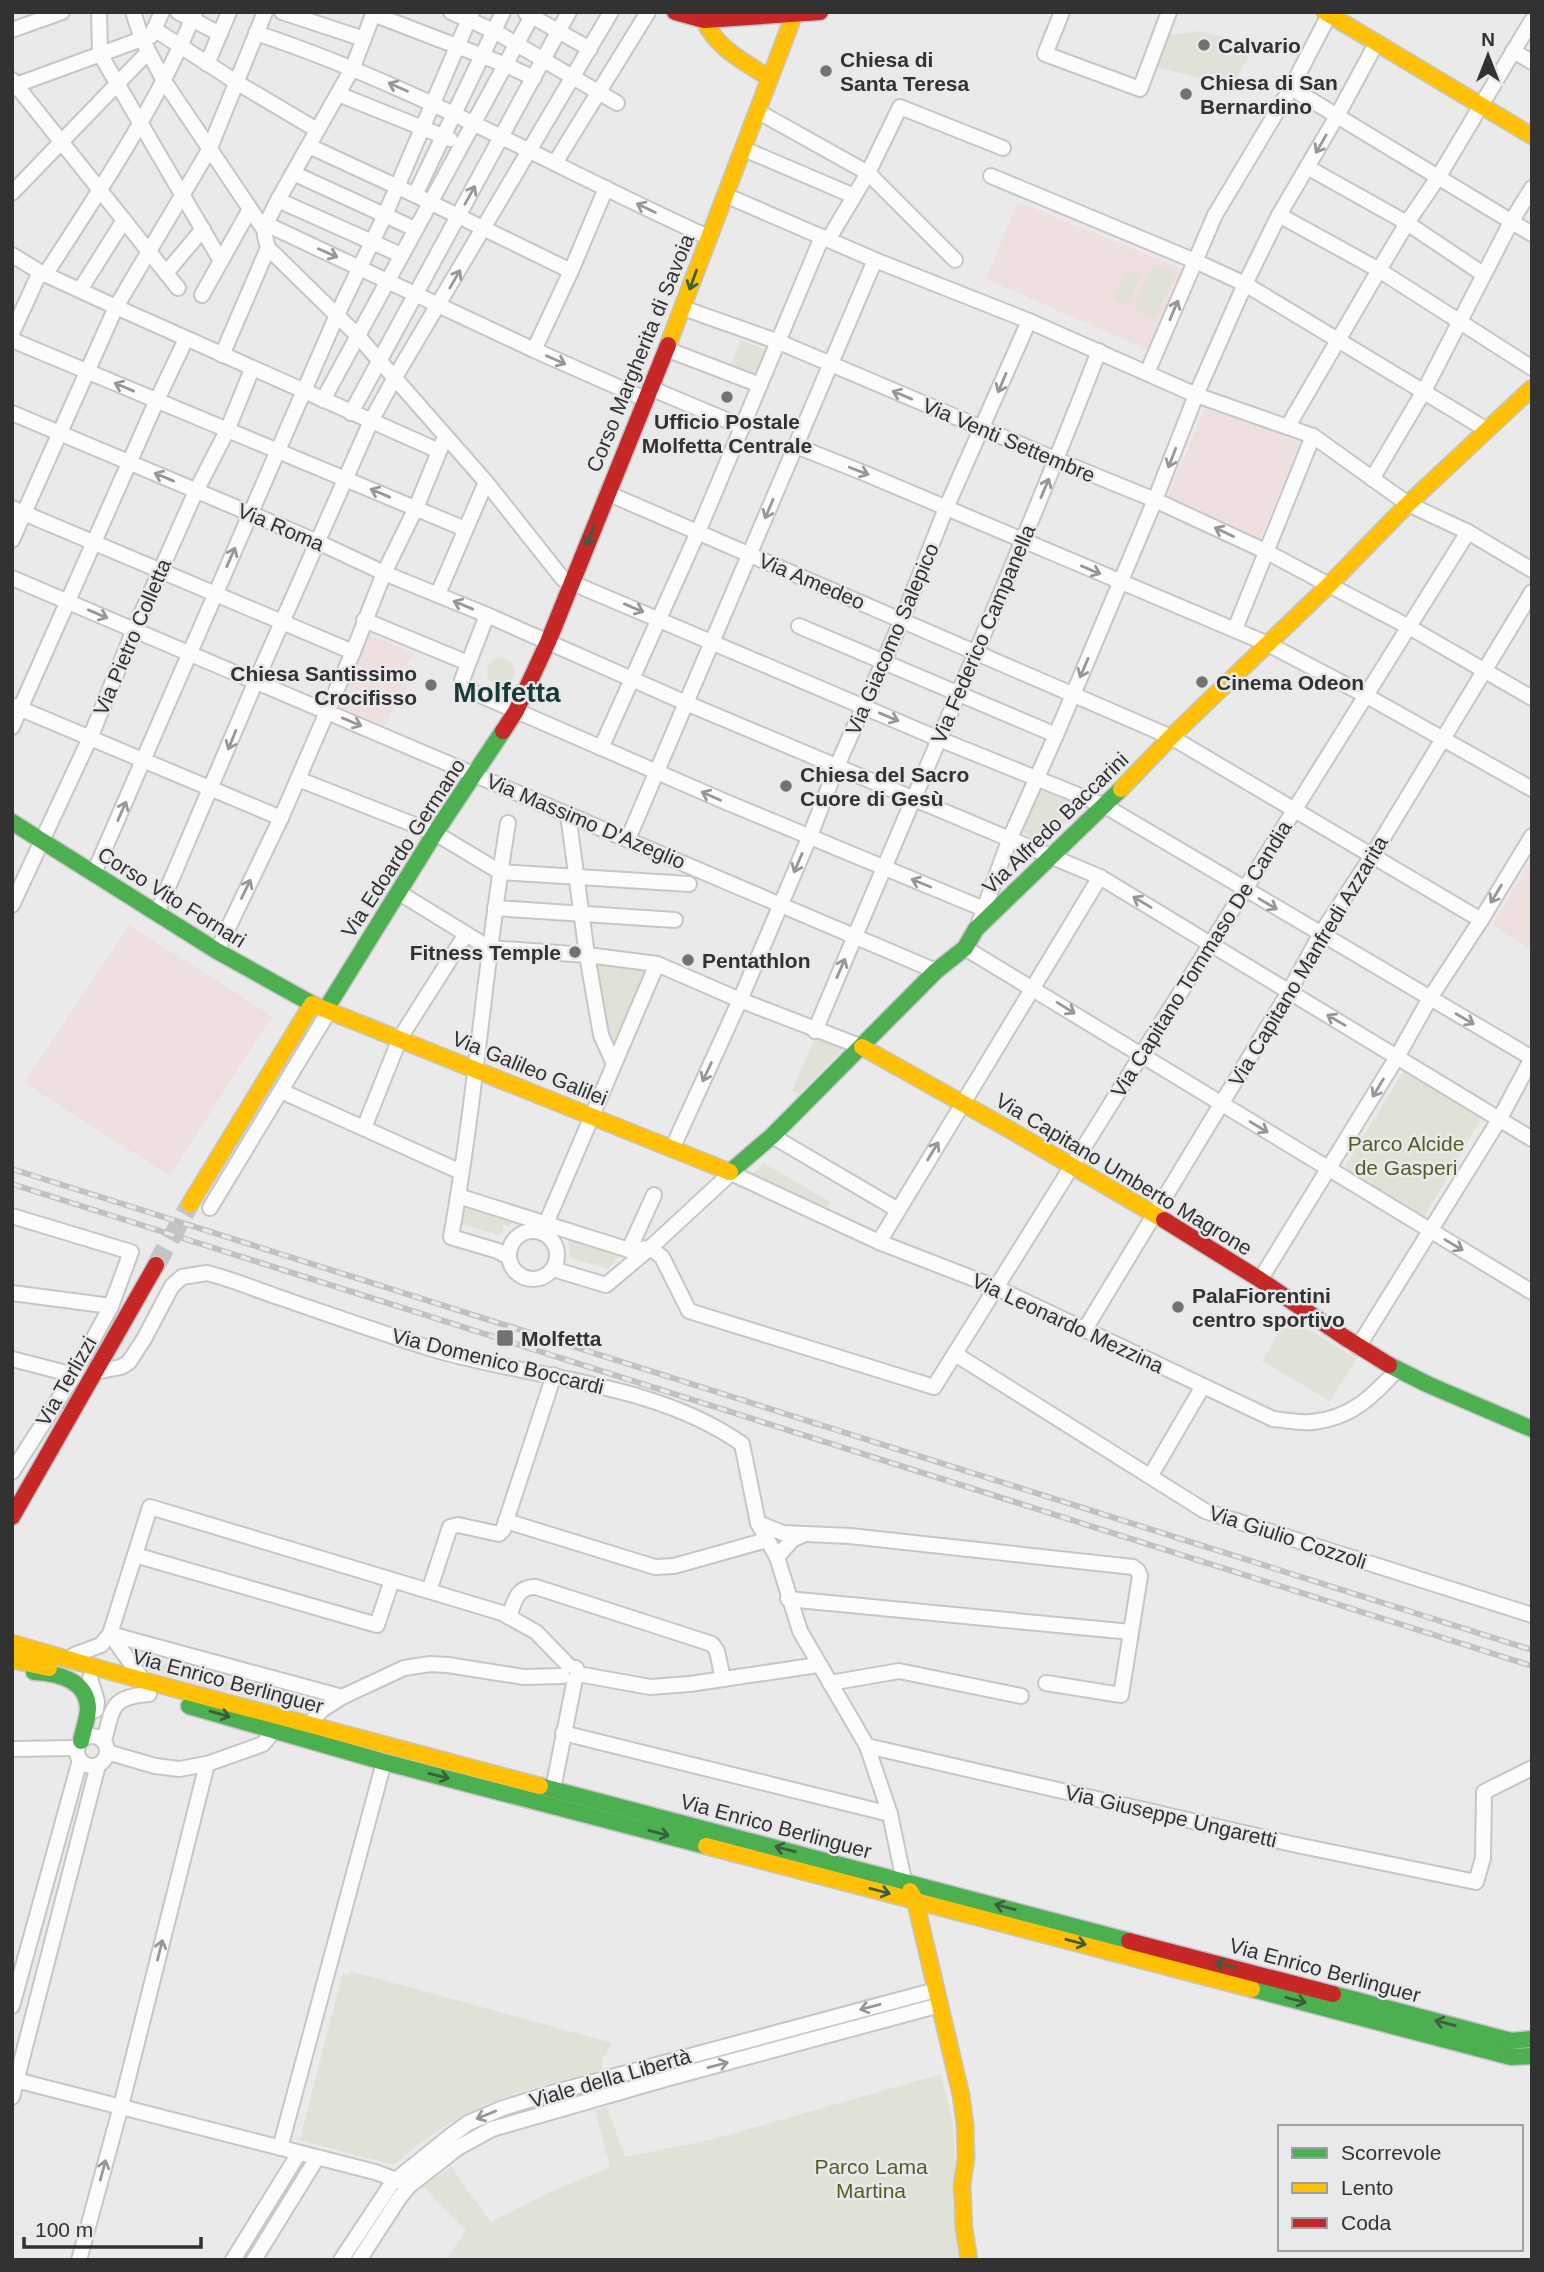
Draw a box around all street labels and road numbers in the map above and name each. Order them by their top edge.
street label: Corso Margherita di Savoia [582,230,698,475]
street label: Via Venti Settembre [919,393,1099,487]
street label: Via Roma [234,498,328,556]
street label: Via Federico Campanella [926,521,1040,747]
street label: Via Giacomo Salepico [841,540,943,738]
street label: Via Amedeo [756,548,868,614]
street label: Via Pietro Colletta [89,555,175,719]
street label: Via Alfredo Baccarini [977,748,1133,898]
street label: Via Edoardo Germano [337,754,469,942]
street label: Via Massimo D'Azeglio [483,769,689,873]
street label: Via Capitano Tommaso De Candia [1106,816,1296,1101]
street label: Via Capitano Manfredi Azzarita [1224,831,1392,1090]
street label: Corso Vito Fornari [94,842,250,952]
street label: Via Galileo Galilei [449,1026,611,1110]
street label: Via Capitano Umberto Magrone [992,1088,1256,1260]
street label: Via Leonardo Mezzina [969,1268,1168,1378]
street label: Via Domenico Boccardi [390,1323,606,1399]
street label: Via Terlizzi [31,1332,101,1430]
street label: Via Giulio Cozzoli [1206,1501,1370,1573]
street label: Via Enrico Berlinguer [130,1644,326,1718]
street label: Via Giuseppe Ungaretti [1063,1780,1279,1852]
street label: Via Enrico Berlinguer [678,1789,874,1863]
street label: Via Enrico Berlinguer [1227,1933,1423,2007]
street label: Viale della Libertà [527,2044,694,2112]

